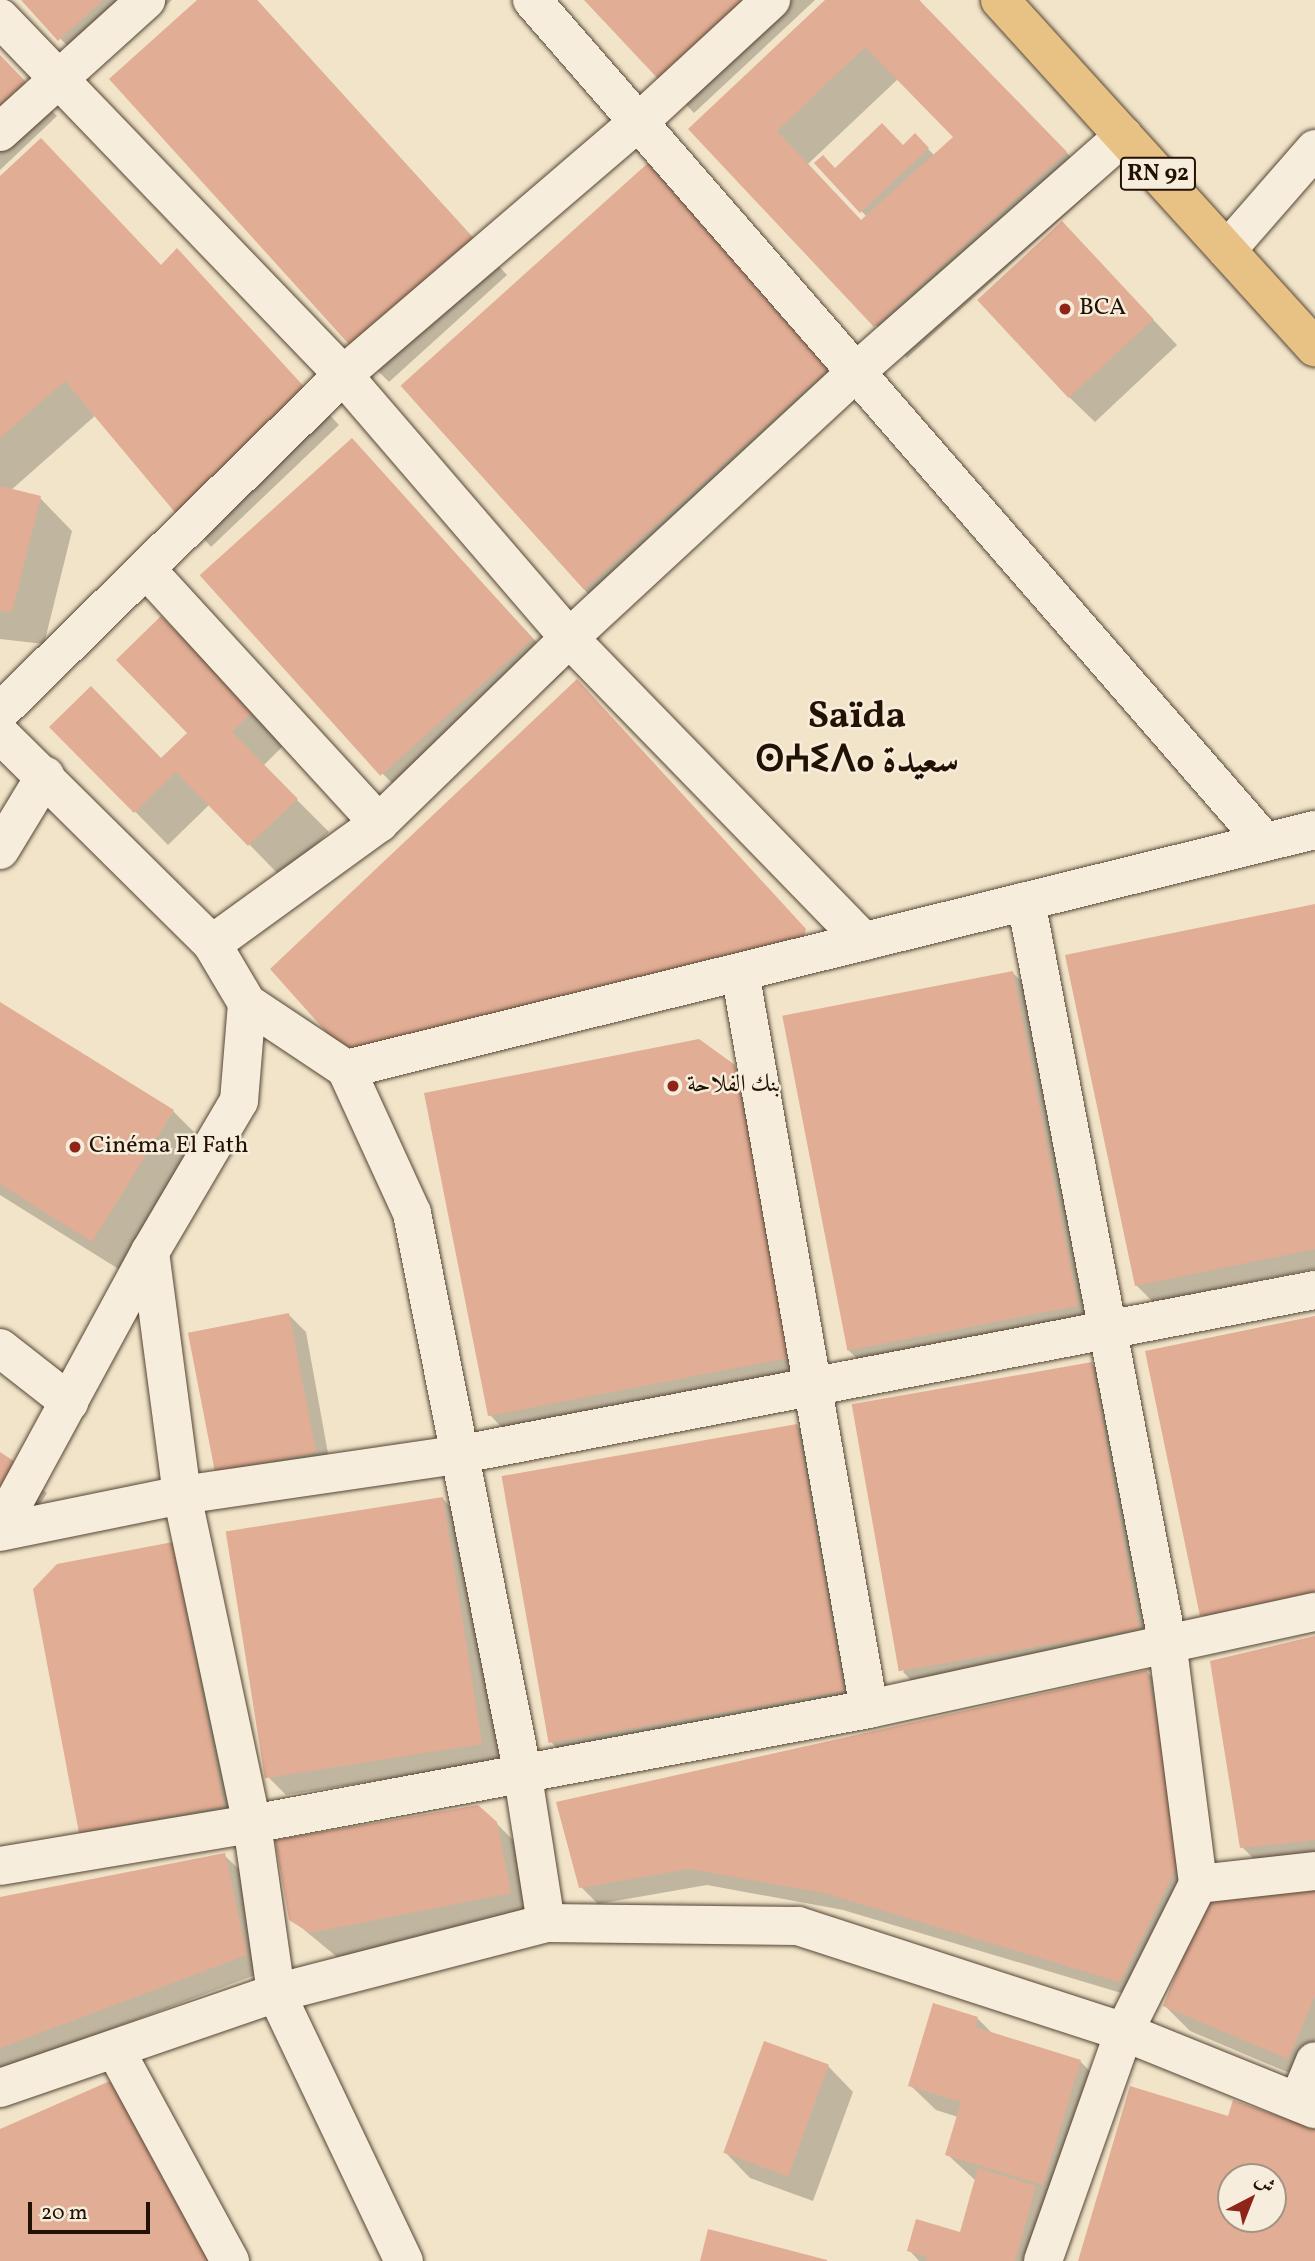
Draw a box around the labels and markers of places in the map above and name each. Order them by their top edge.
place label: BCA [1079,295,1126,323]
marker: BCA [1057,301,1073,317]
place label: بنك الفلاحة [687,1072,780,1100]
marker: بنك الفلاحة [665,1078,681,1094]
place label: Cinéma El Fath [89,1133,249,1161]
marker: Cinéma El Fath [67,1139,83,1155]

